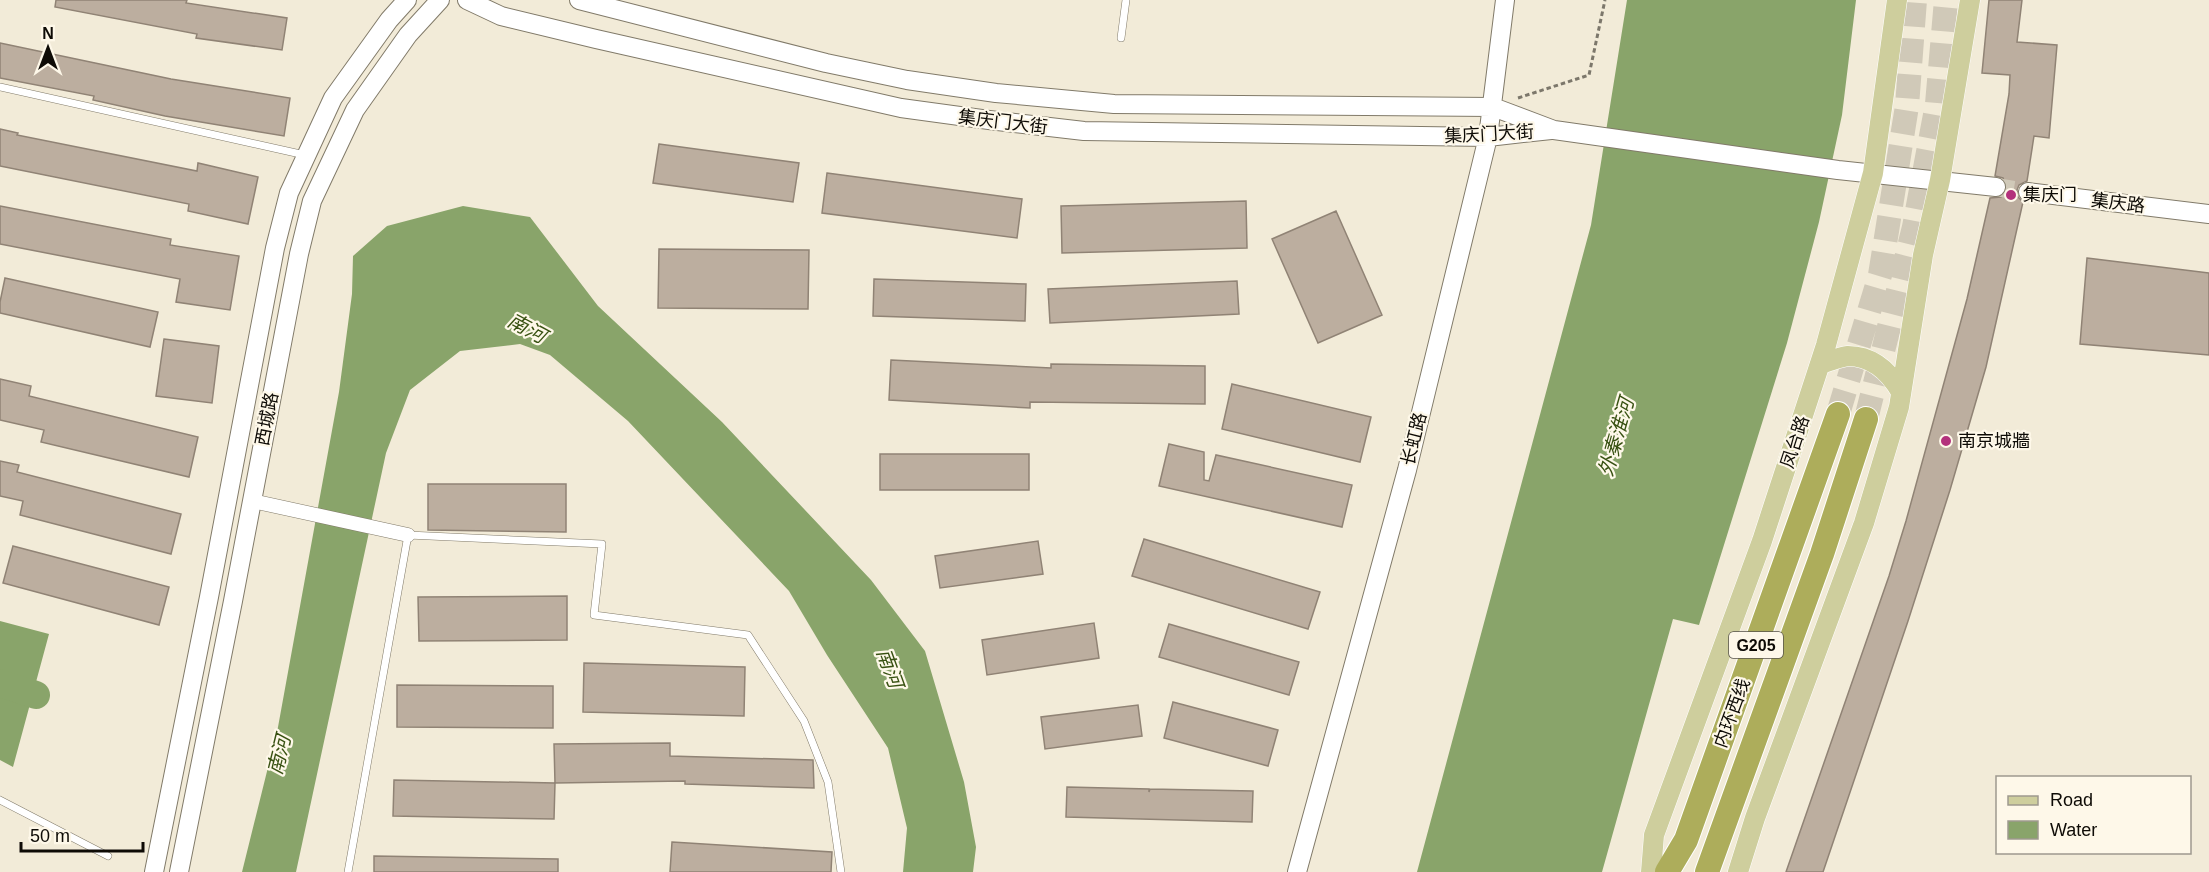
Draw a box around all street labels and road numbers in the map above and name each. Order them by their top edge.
street label: 集庆门大街 [957,107,1049,137]
street label: 集庆门大街 [1444,122,1534,146]
street label: 集庆路 [2090,190,2146,216]
street label: 西城路 [252,391,282,447]
street label: 长虹路 [1398,410,1430,468]
street label: 凤台路 [1777,413,1813,471]
road number: G205 [1729,632,1783,658]
street label: 内环西线 [1710,676,1754,750]

